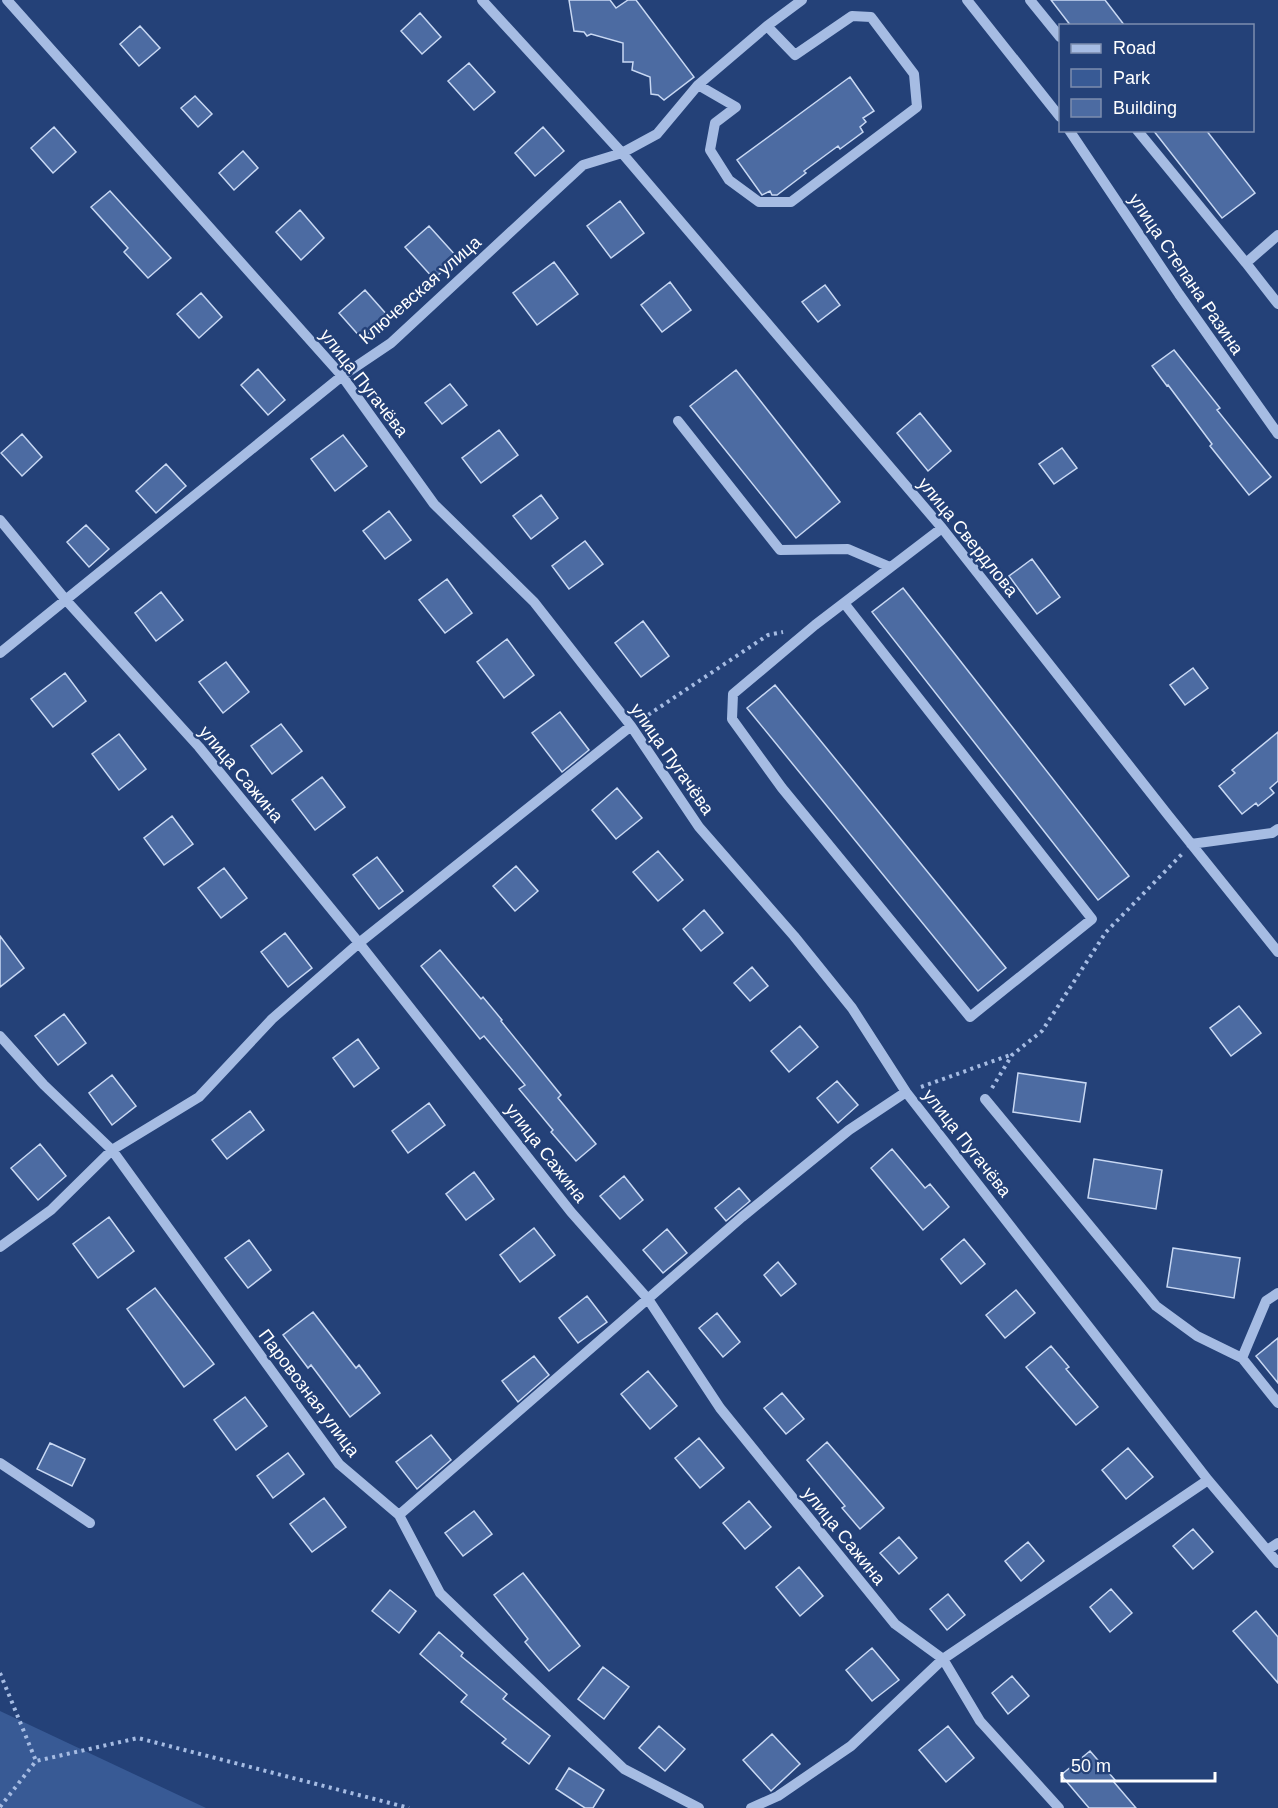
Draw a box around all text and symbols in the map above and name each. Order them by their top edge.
legend [1059,24,1254,132]
text: Road [1113,38,1156,58]
text: Park [1113,68,1151,88]
text: Building [1113,98,1177,118]
street label: улица Степана Разина [1125,190,1248,359]
street label: Ключевская улица [355,231,486,348]
street label: улица Пугачёва [316,325,413,442]
street label: улица Свердлова [914,474,1023,601]
street label: улица Пугачёва [626,700,718,819]
street label: улица Сажина [195,722,288,827]
street label: улица Пугачёва [919,1085,1016,1202]
street label: улица Сажина [501,1100,591,1207]
street label: Паровозная улица [254,1325,364,1462]
street label: улица Сажина [799,1483,890,1590]
scale bar [1062,1745,1215,1783]
text: 50 m [1071,1756,1111,1776]

